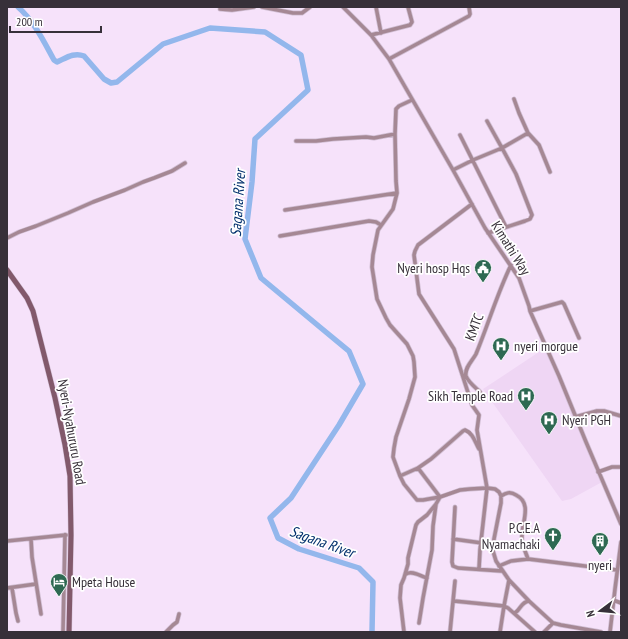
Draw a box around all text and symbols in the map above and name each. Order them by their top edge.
scale bar [10,8,101,34]
text: 200 m [16,14,43,29]
water label: Sagana River [226,167,249,237]
street label: Kimathi Way [487,218,535,279]
public building icon: Nyeri hosp Hqs [473,258,493,283]
place label: Nyeri hosp Hqs [397,259,470,277]
street label: KMTC [461,310,488,343]
hospital icon: nyeri morgue [491,336,511,361]
place label: nyeri morgue [514,337,578,355]
street label: Nyeri-Nyahururu Road [54,378,90,486]
hospital icon: Sikh Temple Road [516,386,536,411]
place label: Sikh Temple Road [428,387,513,405]
hospital icon: Nyeri PGH [539,410,559,435]
place label: Nyeri PGH [562,411,611,429]
place label: P.C.E.A Nyamachaki [482,519,540,553]
water label: Sagana River [287,521,359,563]
church icon: P.C.E.A Nyamachaki [543,526,563,551]
building icon: nyeri [590,531,610,556]
place label: nyeri [588,556,612,574]
hotel icon: Mpeta House [49,572,69,597]
place label: Mpeta House [72,573,136,591]
north arrow [580,591,620,631]
text: N [583,609,598,619]

